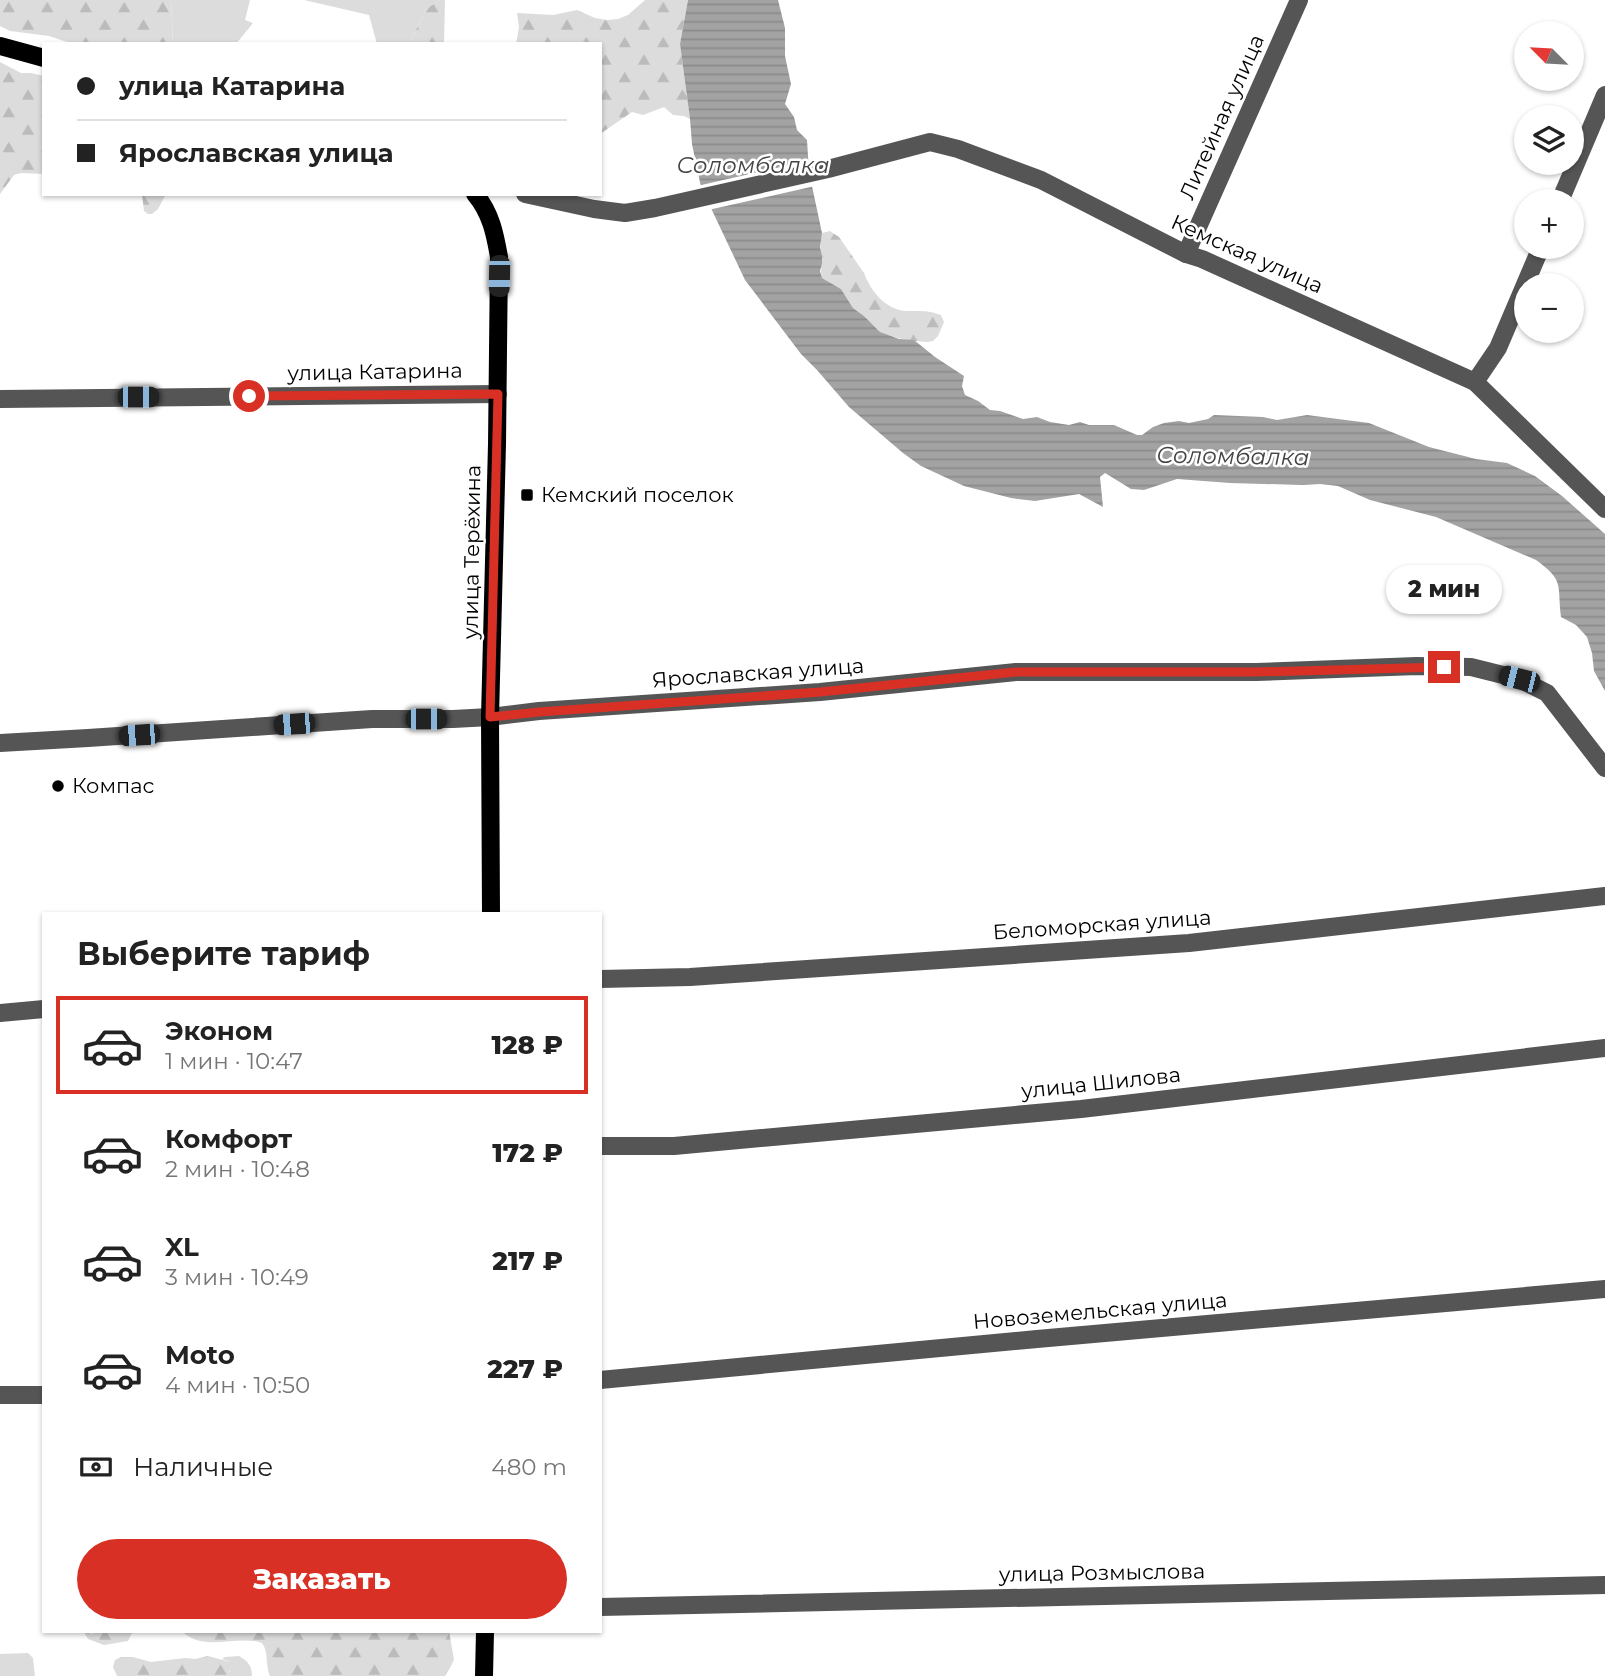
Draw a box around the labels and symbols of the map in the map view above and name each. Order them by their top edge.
north arrow [1514,21,1584,91]
street label: Литейная улица [1174,30,1269,203]
water label: Соломбалка [676,151,830,179]
street label: Кемская улица [1167,209,1327,298]
car [489,255,510,297]
street label: улица Катарина [286,357,463,386]
route start [233,380,265,412]
car [118,387,160,408]
water label: Соломбалка [1156,441,1310,471]
street label: улица Терёхина [457,465,486,640]
place label: Кемский поселок [541,482,734,507]
marker: Кемский поселок [519,487,535,503]
callout: 2 мин [1386,566,1502,614]
route end [1428,651,1460,683]
street label: Ярославская улица [651,653,865,692]
car [1497,664,1542,694]
car [406,709,448,730]
car [273,712,316,736]
car [118,723,161,747]
place label: Компас [72,773,154,798]
marker: Компас [50,778,66,794]
street label: Беломорская улица [992,904,1212,945]
street label: улица Шилова [1019,1062,1182,1103]
street label: Новоземельская улица [972,1287,1228,1334]
street label: улица Розмыслова [998,1558,1205,1587]

